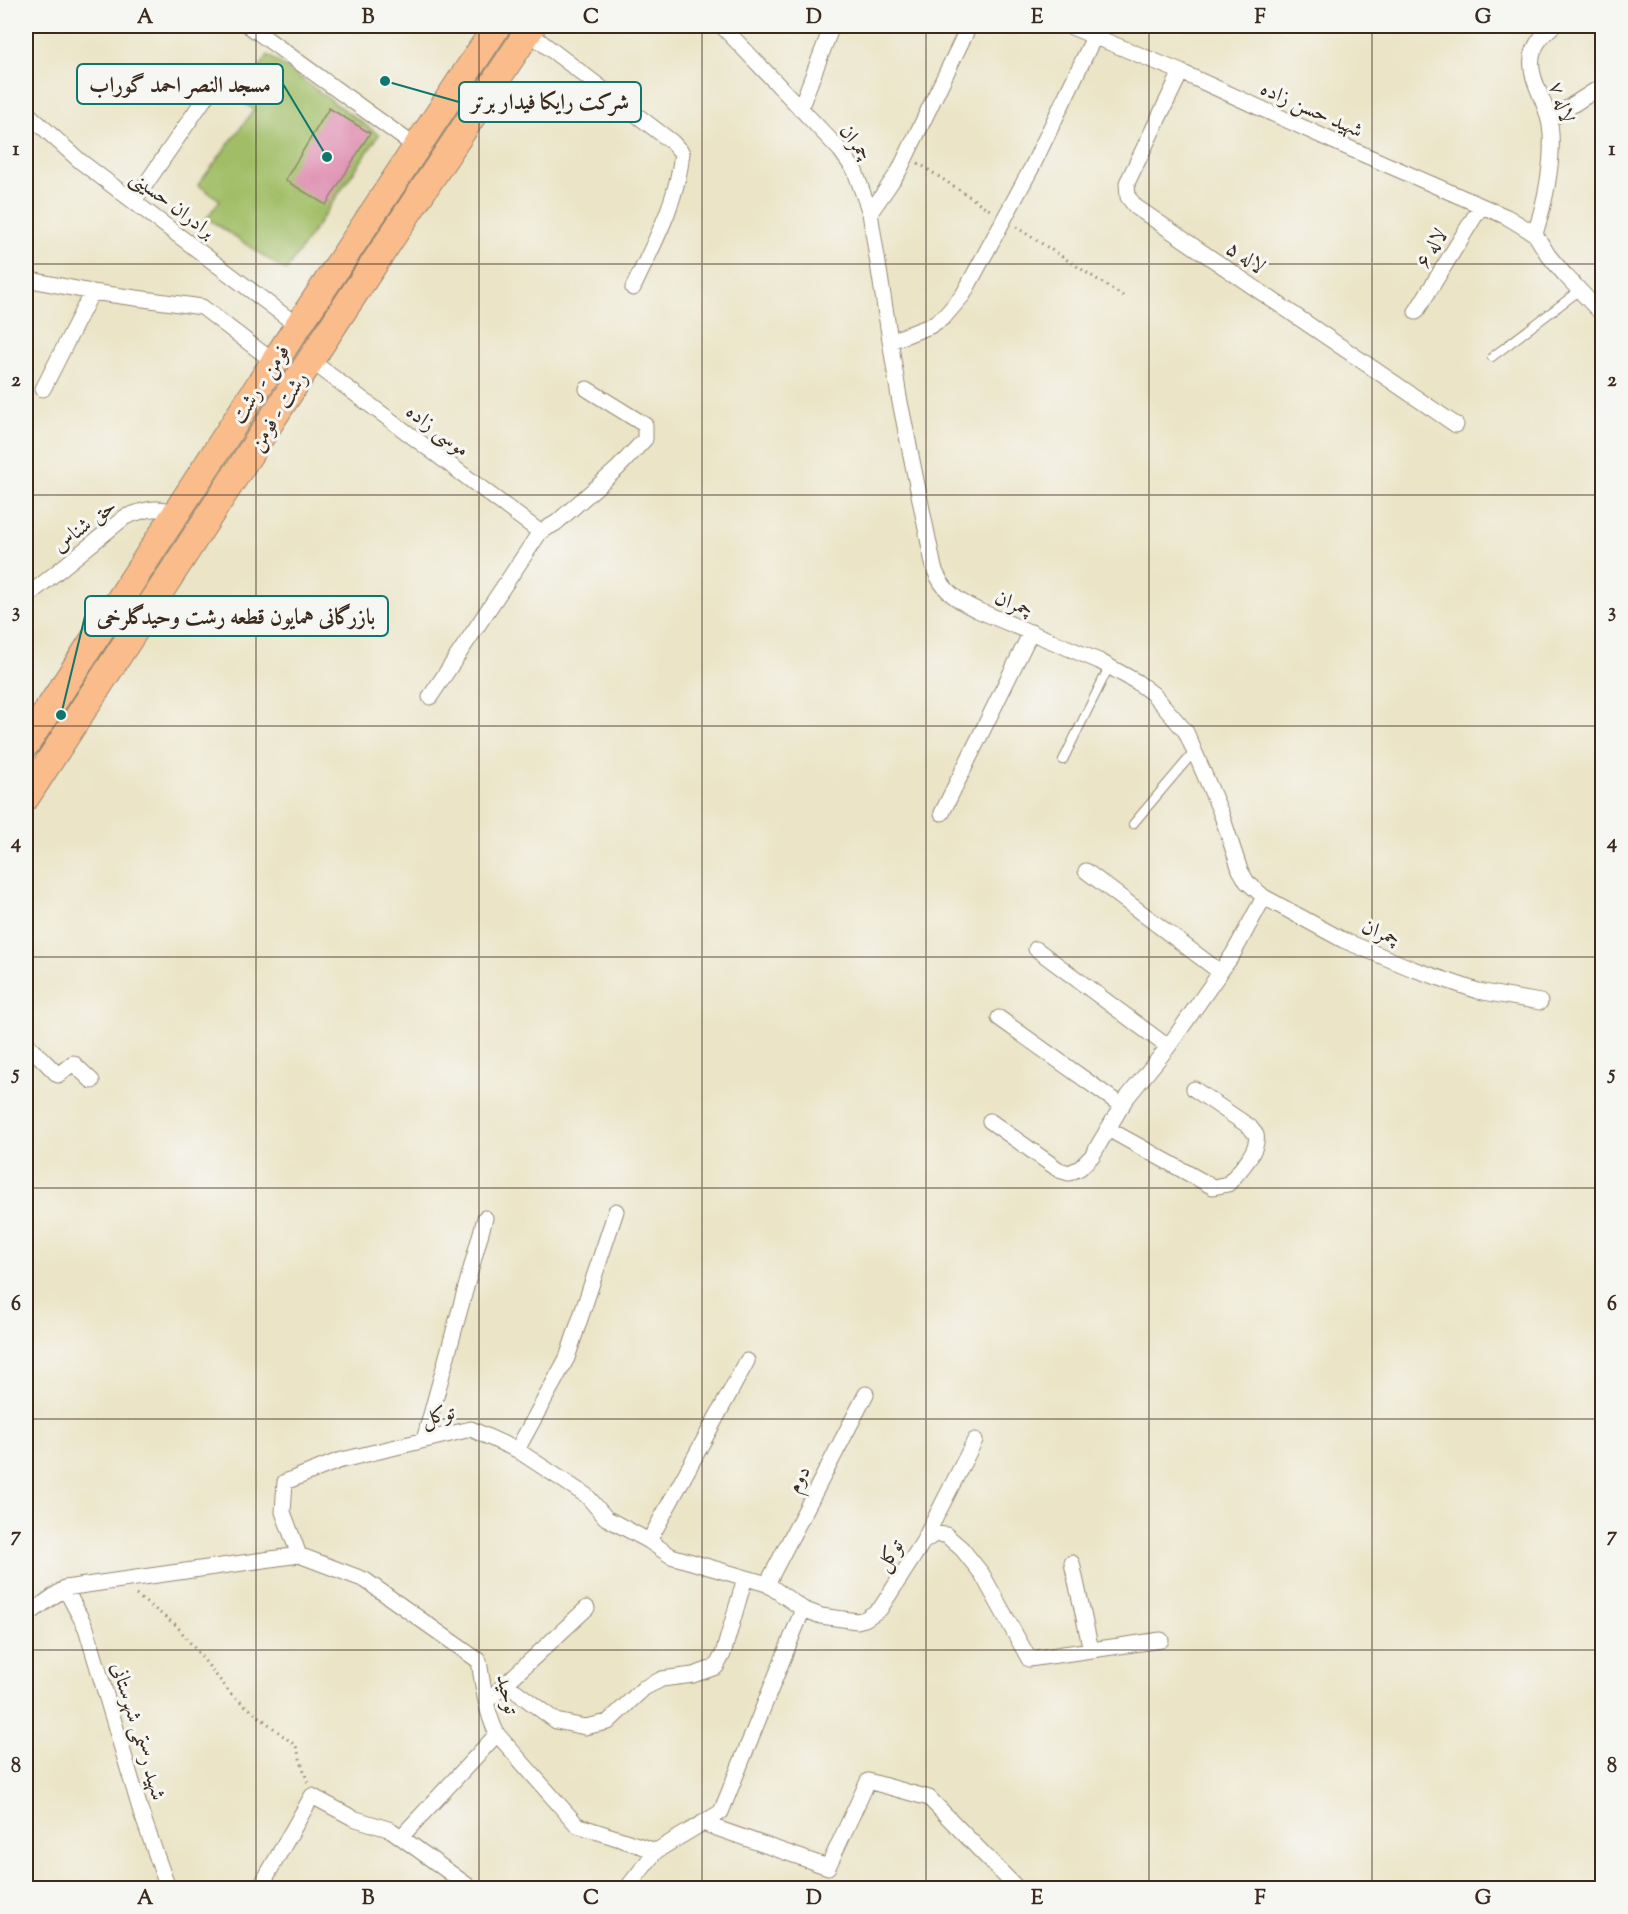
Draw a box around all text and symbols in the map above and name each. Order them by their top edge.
text: A [137,4,154,33]
text: B [362,4,375,33]
text: C [583,4,599,33]
text: D [806,4,822,33]
text: E [1031,4,1044,33]
text: F [1254,4,1266,33]
text: G [1475,4,1492,33]
callout: مسجد النصر احمد گوراب [77,64,283,104]
text: مسجد النصر احمد گوراب [89,71,271,103]
street label: شهید حسن زاده [1255,75,1367,147]
street label: لاله ۷ [1540,78,1581,127]
callout: شرکت رایکا فیدار برتر [459,82,641,122]
text: شرکت رایکا فیدار برتر [469,88,629,120]
street label: چمران [831,119,878,168]
text: 1 [13,136,20,165]
text: 1 [1609,136,1616,165]
street label: برادران حسینی [123,164,221,248]
street label: لاله ۶ [1409,223,1456,275]
street label: لاله ۵ [1219,235,1271,283]
street label: فومن - رشت [225,339,299,431]
street label: رشت - فومن [243,366,317,458]
text: 2 [11,367,21,396]
text: 2 [1607,367,1617,396]
street label: موسی زاده [399,398,475,465]
street label: حق شناس [47,492,124,561]
street label: چمران [990,584,1037,626]
callout: بازرگانی همایون قطعه رشت وحیدگلرخی [85,596,388,636]
text: 3 [12,598,20,627]
text: 3 [1608,598,1616,627]
text: بازرگانی همایون قطعه رشت وحیدگلرخی [96,603,375,635]
text: 4 [10,829,21,858]
text: 4 [1606,829,1617,858]
street label: چمران [1357,913,1404,955]
text: 5 [11,1060,20,1089]
text: 5 [1607,1060,1616,1089]
text: 6 [11,1291,21,1320]
text: 6 [1607,1291,1617,1320]
street label: توکل [419,1398,459,1436]
street label: دوم [780,1461,820,1500]
text: 7 [11,1522,22,1551]
text: 7 [1607,1522,1618,1551]
street label: توکل [869,1533,913,1578]
street label: شهید رستمی شهرستانی [102,1659,172,1804]
street label: توحید [487,1672,525,1718]
text: 8 [11,1753,21,1782]
text: 8 [1607,1753,1617,1782]
text: A [137,1885,154,1914]
text: B [362,1885,375,1914]
text: C [583,1885,599,1914]
text: D [806,1885,822,1914]
text: E [1031,1885,1044,1914]
text: F [1254,1885,1266,1914]
text: G [1475,1885,1492,1914]

